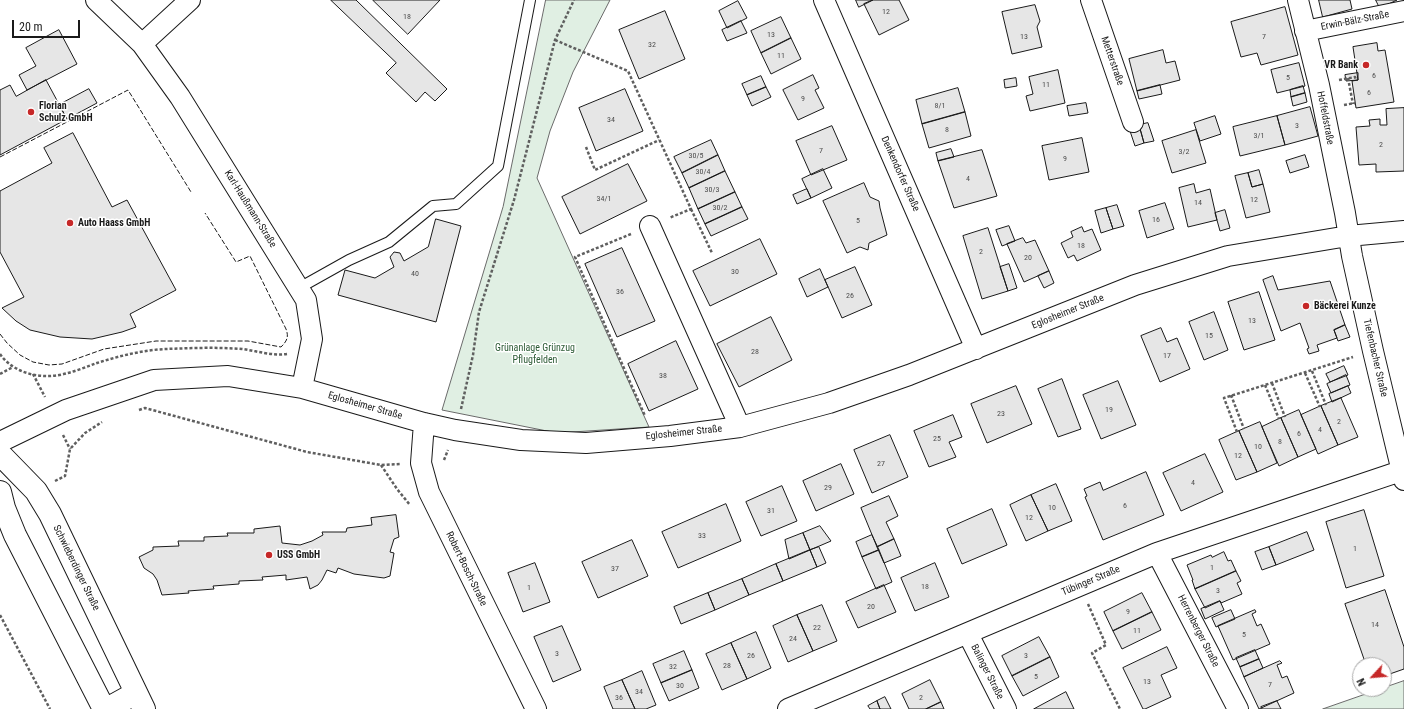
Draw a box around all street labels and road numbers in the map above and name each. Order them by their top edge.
street label: Erwin-Bälz-Straße [1320,8,1390,34]
street label: Metterstraße [1098,35,1126,87]
street label: Hoffeldstraße [1314,90,1336,146]
street label: Denkendorfer Straße [878,135,922,213]
street label: Karl-Haußmann-Straße [221,168,279,250]
street label: Eglosheimer Straße [1030,292,1106,332]
street label: Tiefenbacher Straße [1360,318,1390,398]
street label: Eglosheimer Straße [326,390,404,422]
street label: Eglosheimer Straße [645,423,723,443]
street label: Schwieberdinger Straße [50,523,102,613]
street label: Robert-Bosch-Straße [443,530,489,608]
street label: Tübinger Straße [1060,563,1122,599]
street label: Herrenberger Straße [1175,593,1221,669]
street label: Balinger Straße [968,642,1006,702]

